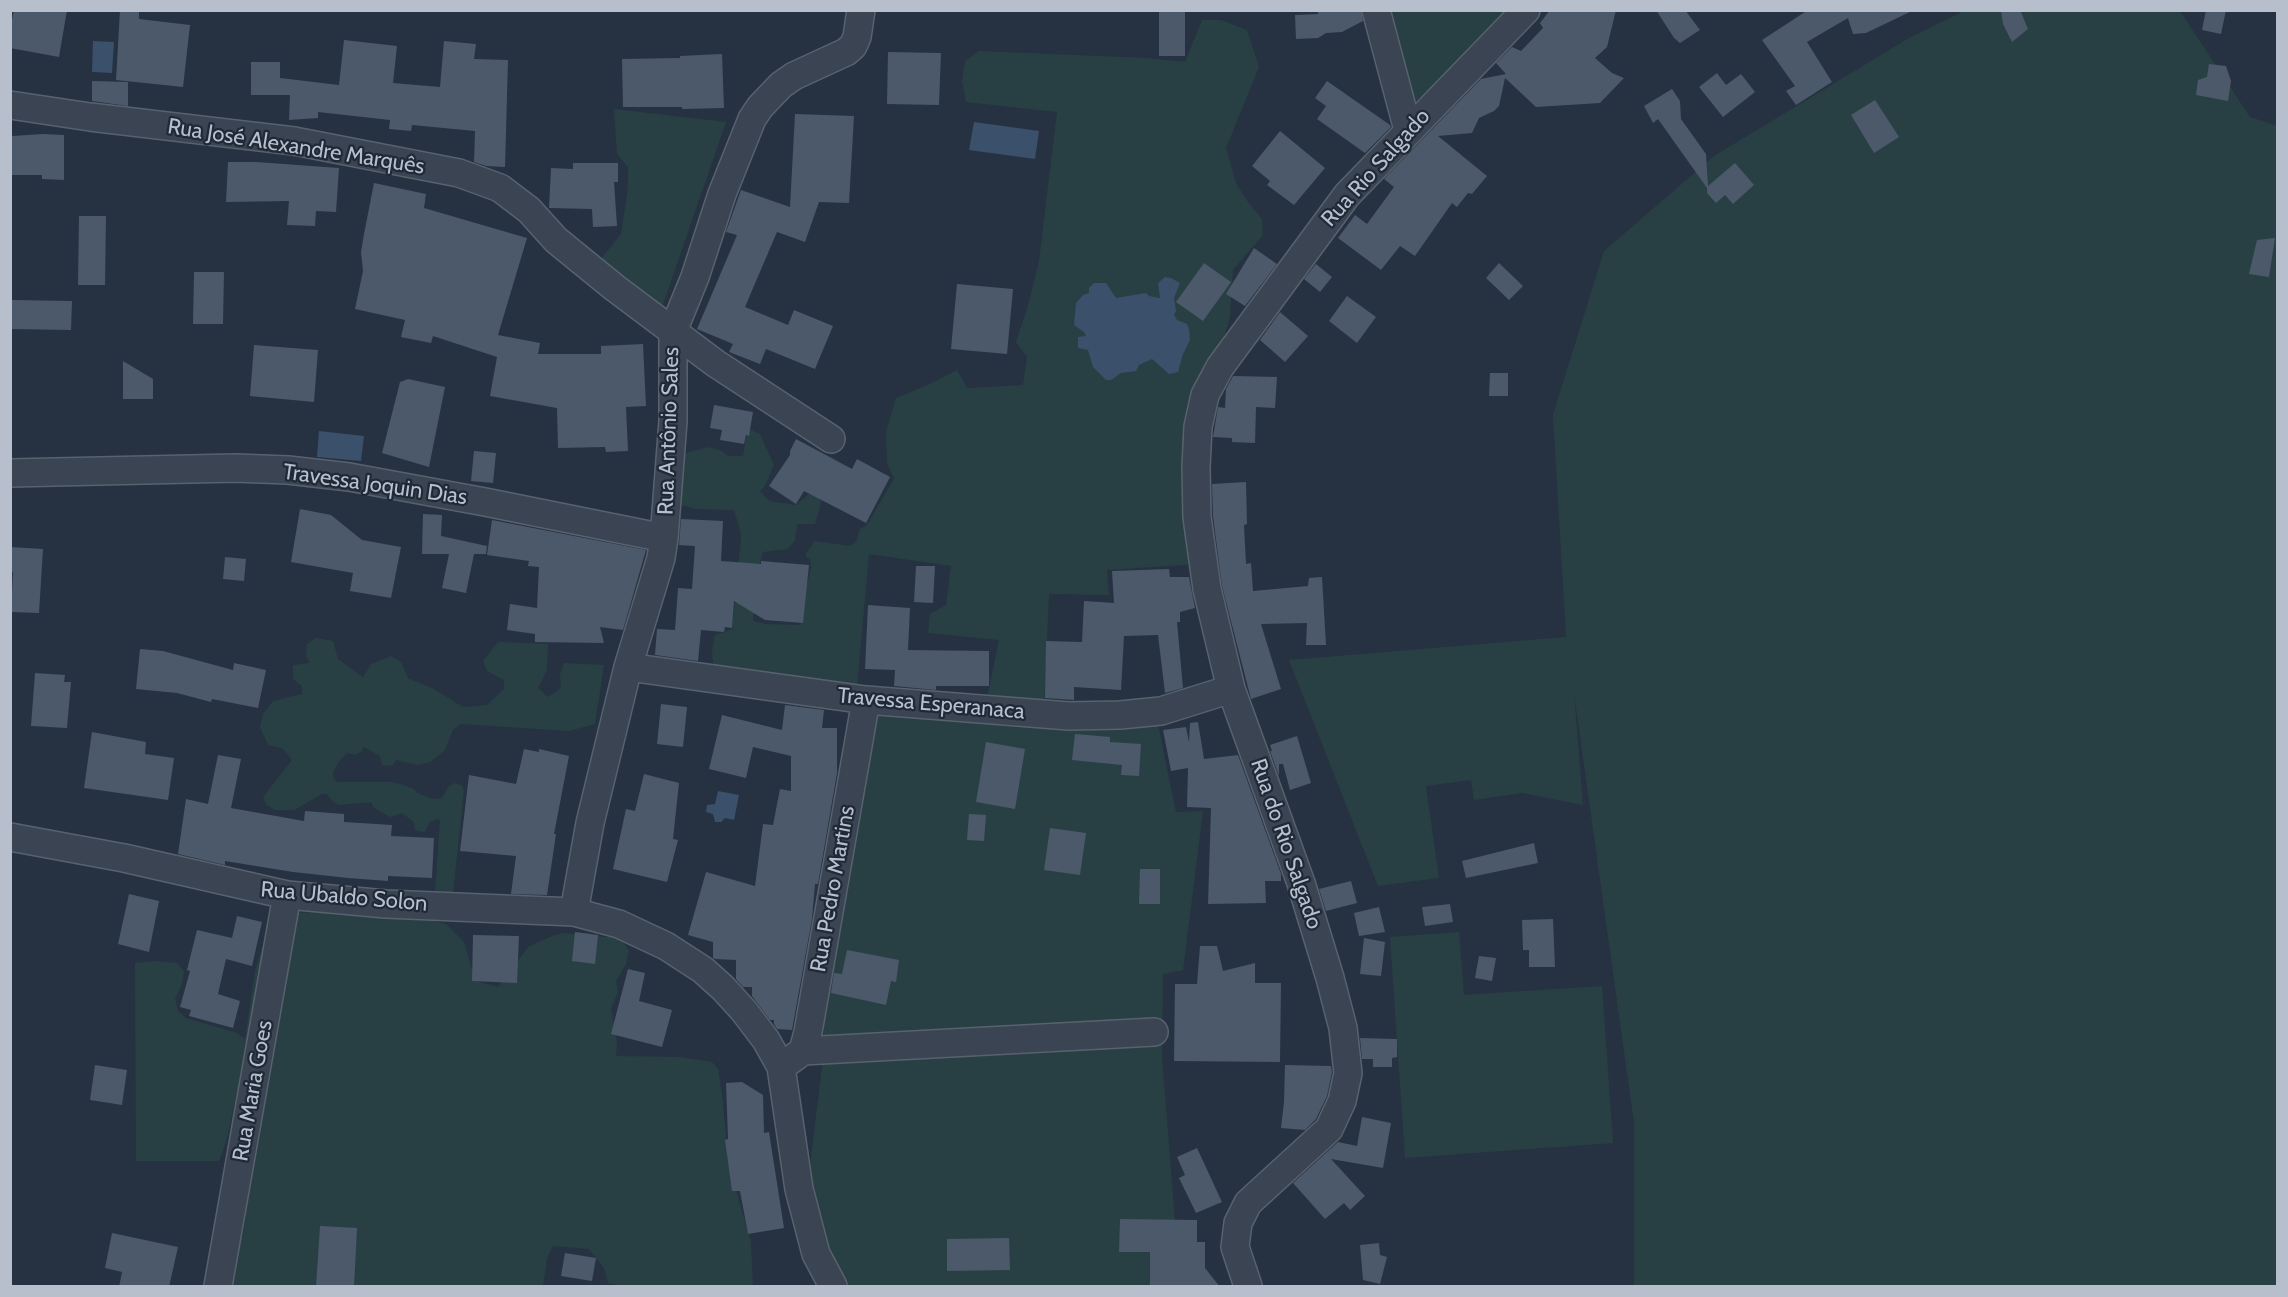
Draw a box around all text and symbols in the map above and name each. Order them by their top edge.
street label: Rua Rio Salgado [1316,104,1436,232]
street label: Rua José Alexandre Marquês [166,114,426,180]
street label: Rua Antônio Sales [653,347,685,515]
street label: Travessa Joquin Dias [281,459,469,511]
street label: Travessa Esperanaca [836,683,1026,725]
street label: Rua do Rio Salgado [1244,755,1328,933]
street label: Rua Pedro Martins [805,804,861,974]
street label: Rua Ubaldo Solon [260,877,428,917]
street label: Rua Maria Goes [228,1018,278,1164]

